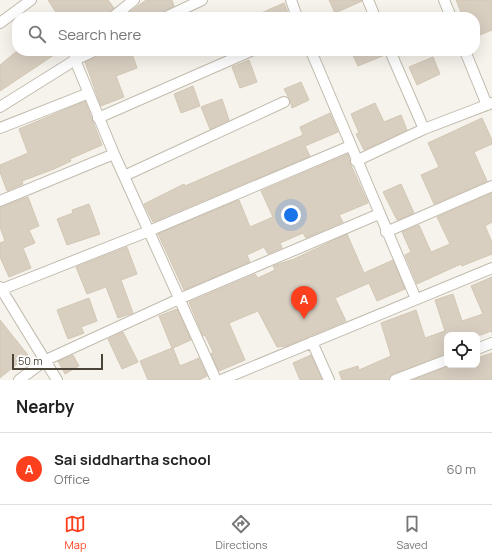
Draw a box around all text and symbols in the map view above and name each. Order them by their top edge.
search box [12,12,480,56]
icon: search [26,23,48,45]
text: Search here [58,24,141,45]
your location [281,205,301,225]
pin: A [291,286,317,319]
map controls [444,332,480,368]
button: locate [444,332,480,368]
scale bar [12,352,103,371]
text: 50 m [18,353,43,368]
text: Nearby [16,395,74,418]
text: Sai siddhartha school [54,449,211,470]
text: A [25,460,33,478]
text: 60 m [446,460,476,478]
text: Office [54,470,90,488]
tab: Map [64,513,86,552]
tab: Directions [215,513,268,552]
tab: Saved [397,513,428,552]

